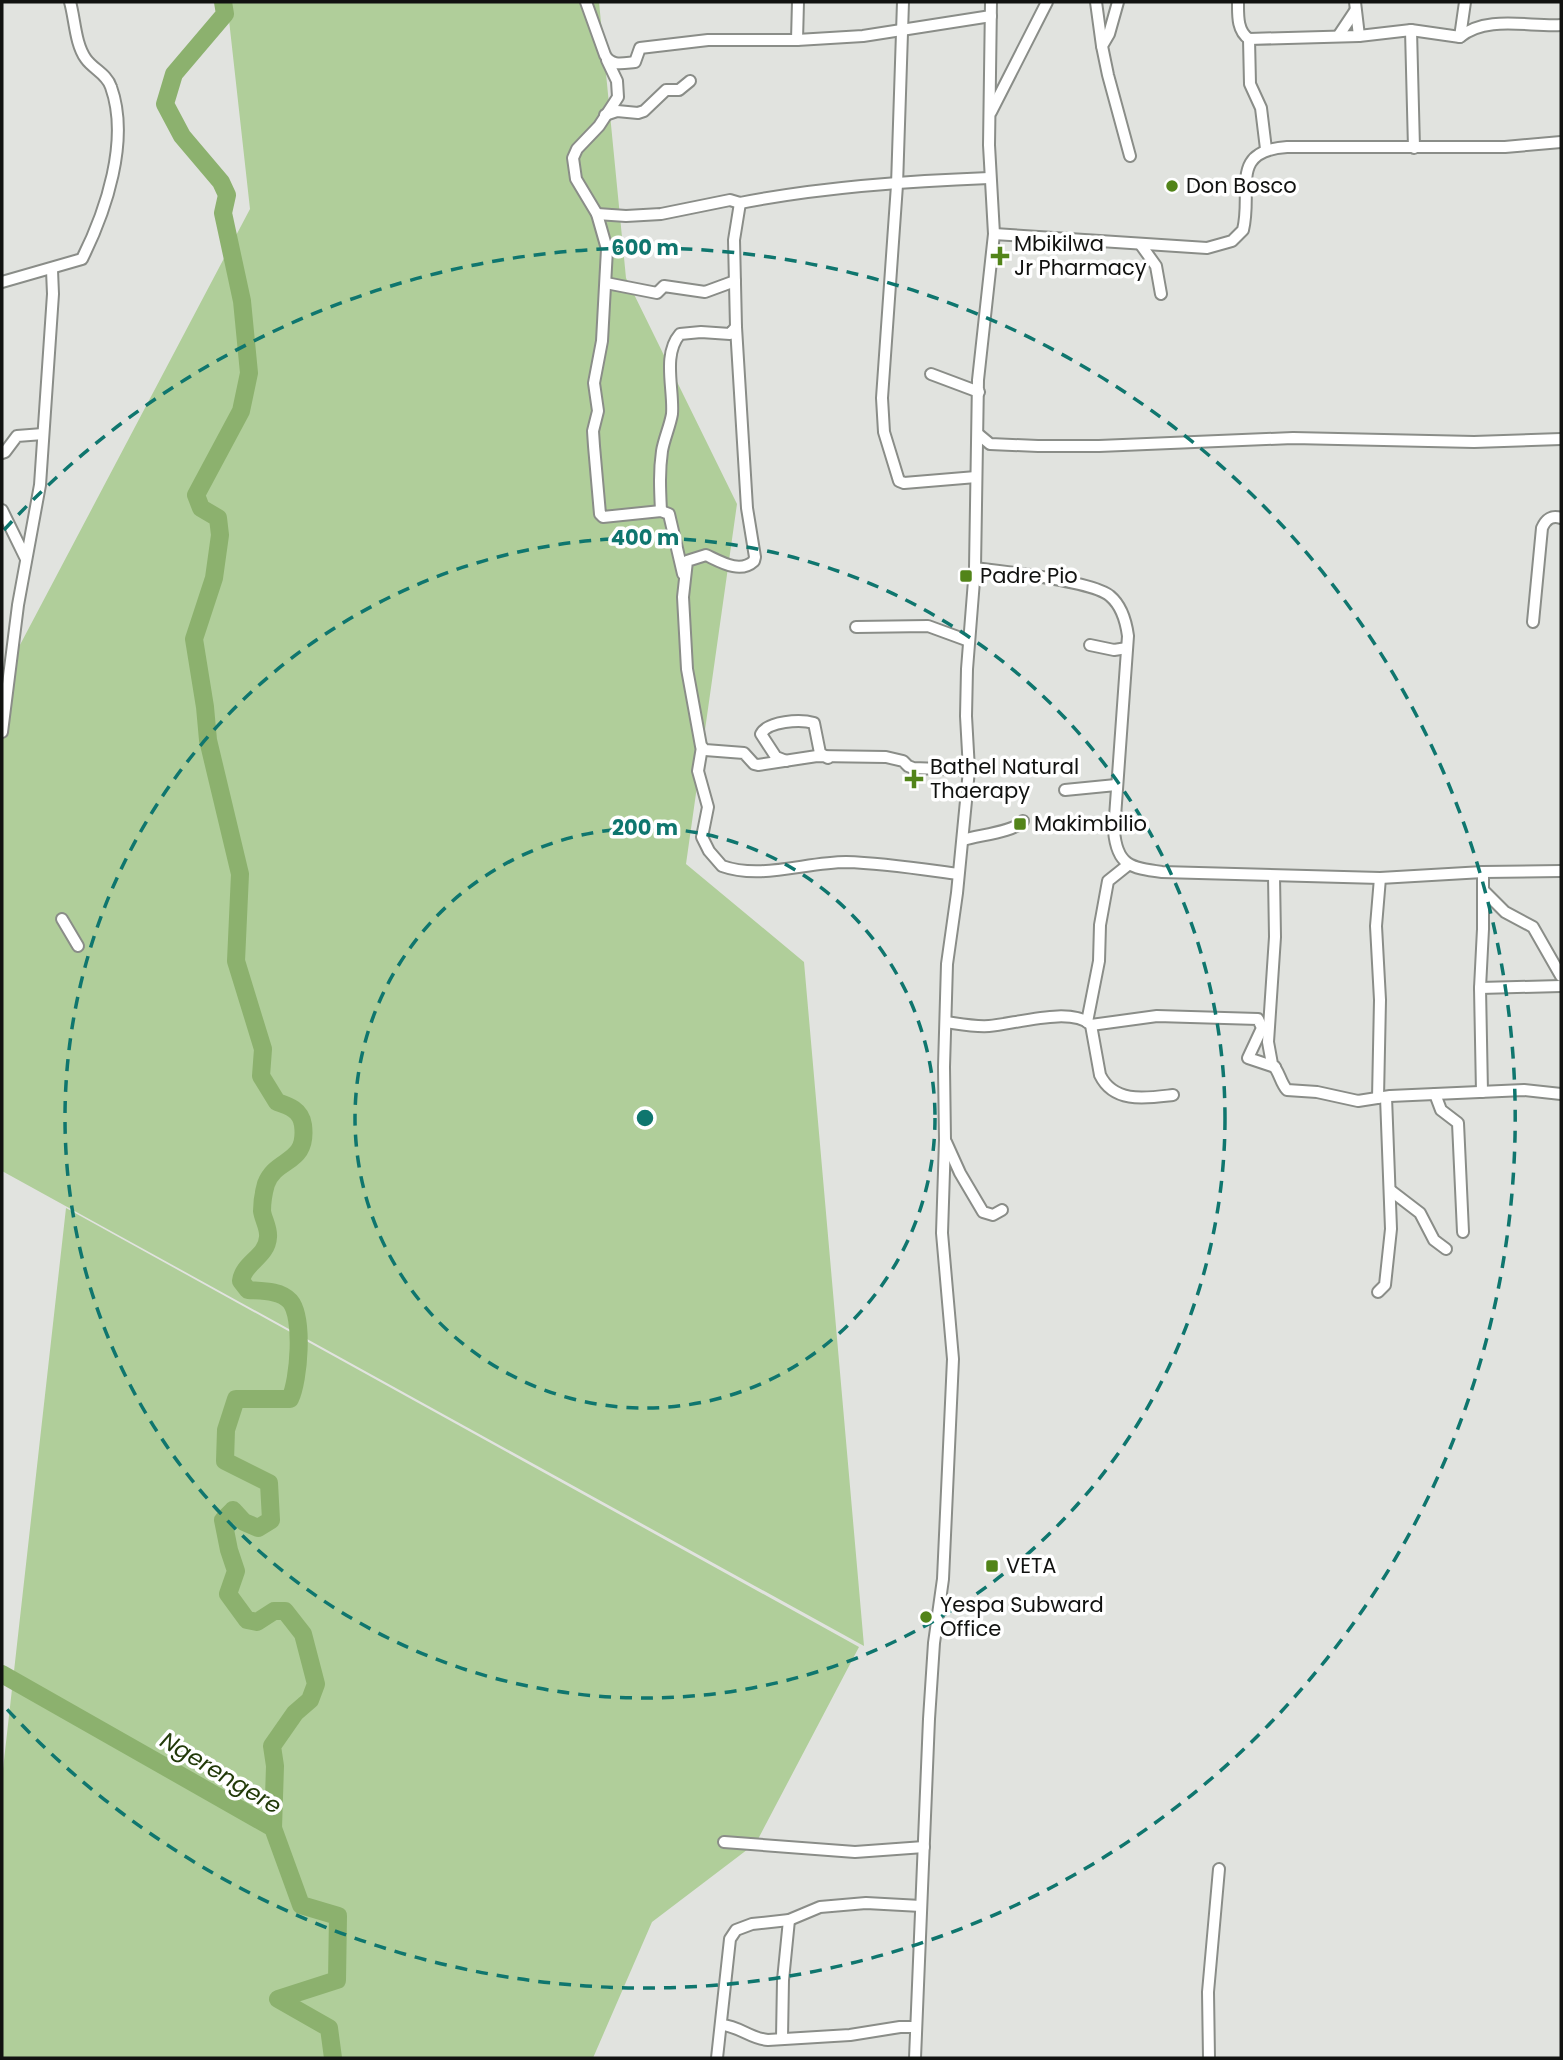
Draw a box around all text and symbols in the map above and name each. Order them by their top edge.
place label: Don Bosco [1186,171,1297,200]
marker: Don Bosco [1164,178,1180,194]
place label: Mbikilwa Jr Pharmacy [1014,229,1147,282]
text: 600 m [611,233,679,262]
marker: Mbikilwa Jr Pharmacy [992,248,1008,264]
text: 400 m [611,523,679,552]
place label: Padre Pio [980,561,1078,590]
marker: Padre Pio [958,568,974,584]
place label: Bathel Natural Thaerapy [930,752,1079,805]
marker: Bathel Natural Thaerapy [904,769,924,789]
place label: Makimbilio [1034,809,1147,838]
text: 200 m [612,813,678,842]
marker: Makimbilio [1012,816,1028,832]
centre of rings [633,1106,657,1130]
place label: VETA [1006,1551,1056,1580]
marker: VETA [984,1558,1000,1574]
place label: Yespa Subward Office [940,1590,1104,1643]
marker: Yespa Subward Office [918,1609,934,1625]
water label: Ngerengere [154,1724,288,1822]

